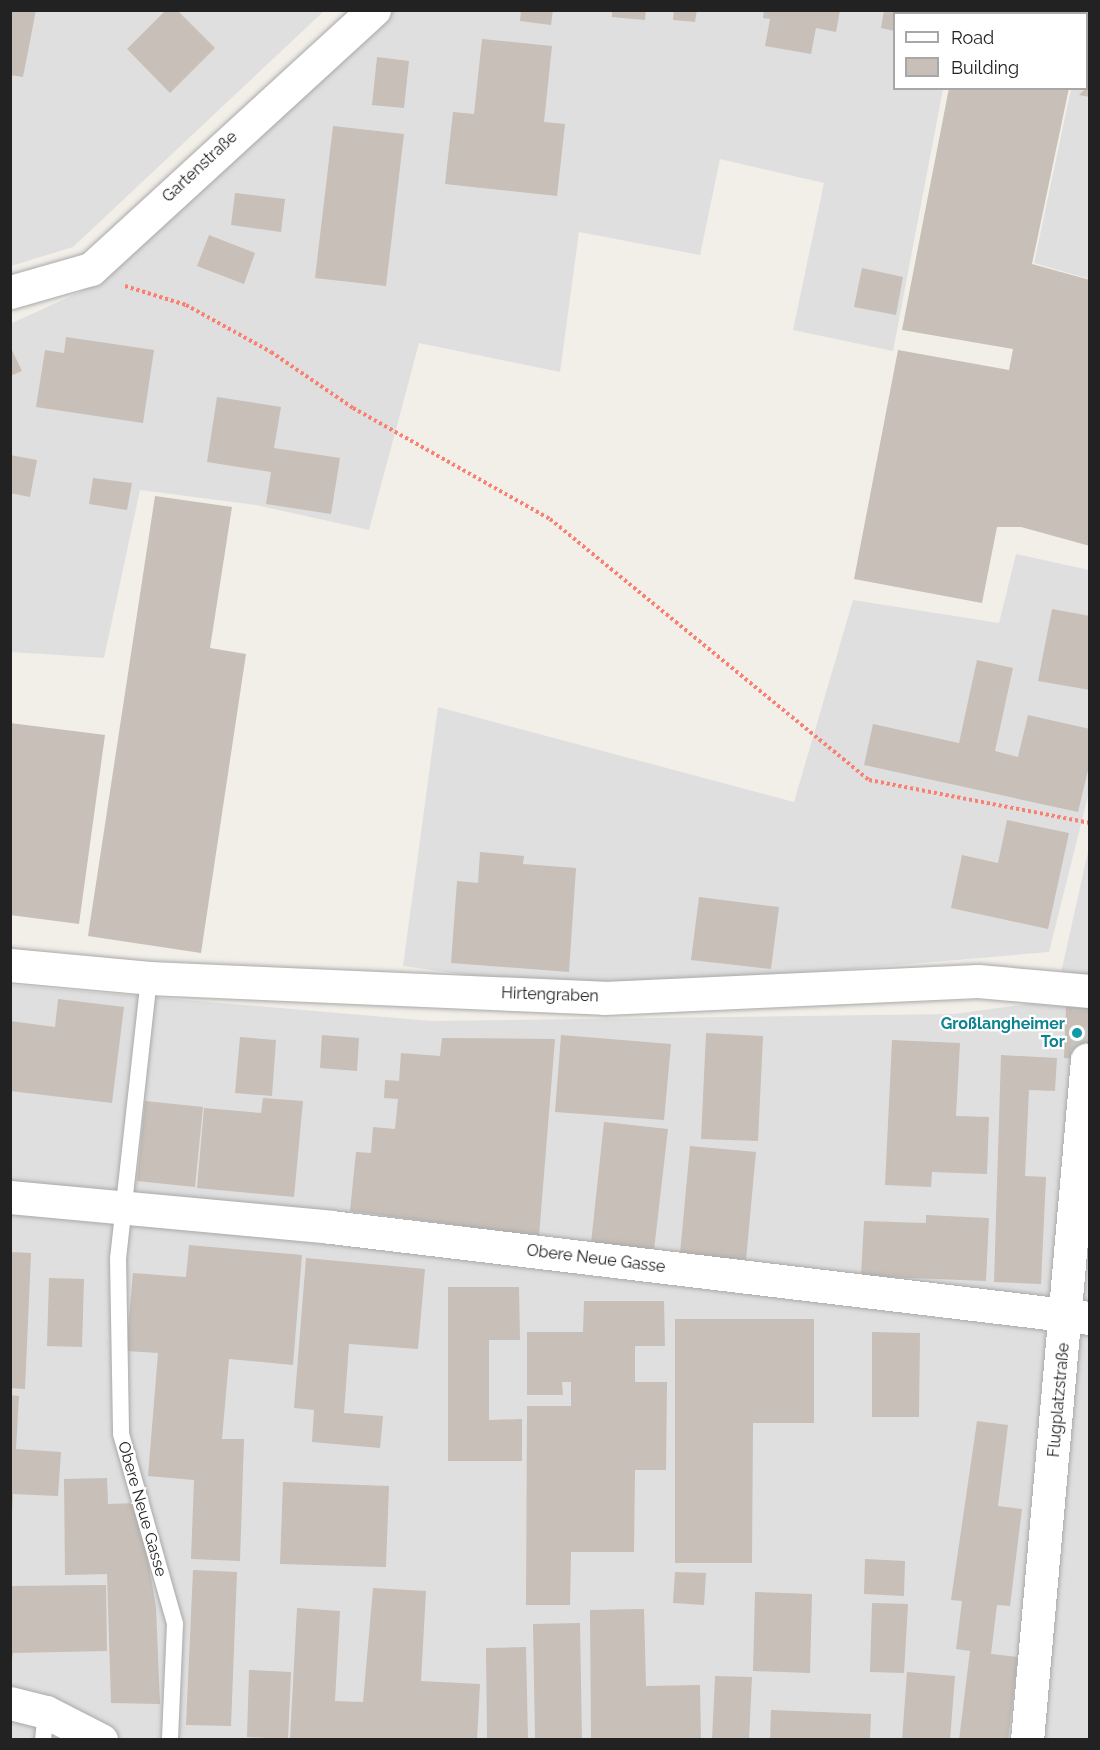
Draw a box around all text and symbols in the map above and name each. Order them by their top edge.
legend [893,12,1088,90]
text: Road [951,27,994,48]
text: Building [951,57,1019,78]
street label: Gartenstraße [159,127,241,207]
street label: Hirtengraben [501,984,599,1006]
place label: Großlangheimer Tor [941,1014,1065,1052]
marker: Großlangheimer Tor [1070,1026,1084,1040]
street label: Obere Neue Gasse [525,1241,667,1277]
street label: Flugplatzstraße [1044,1342,1074,1458]
street label: Obere Neue Gasse [114,1439,170,1579]

